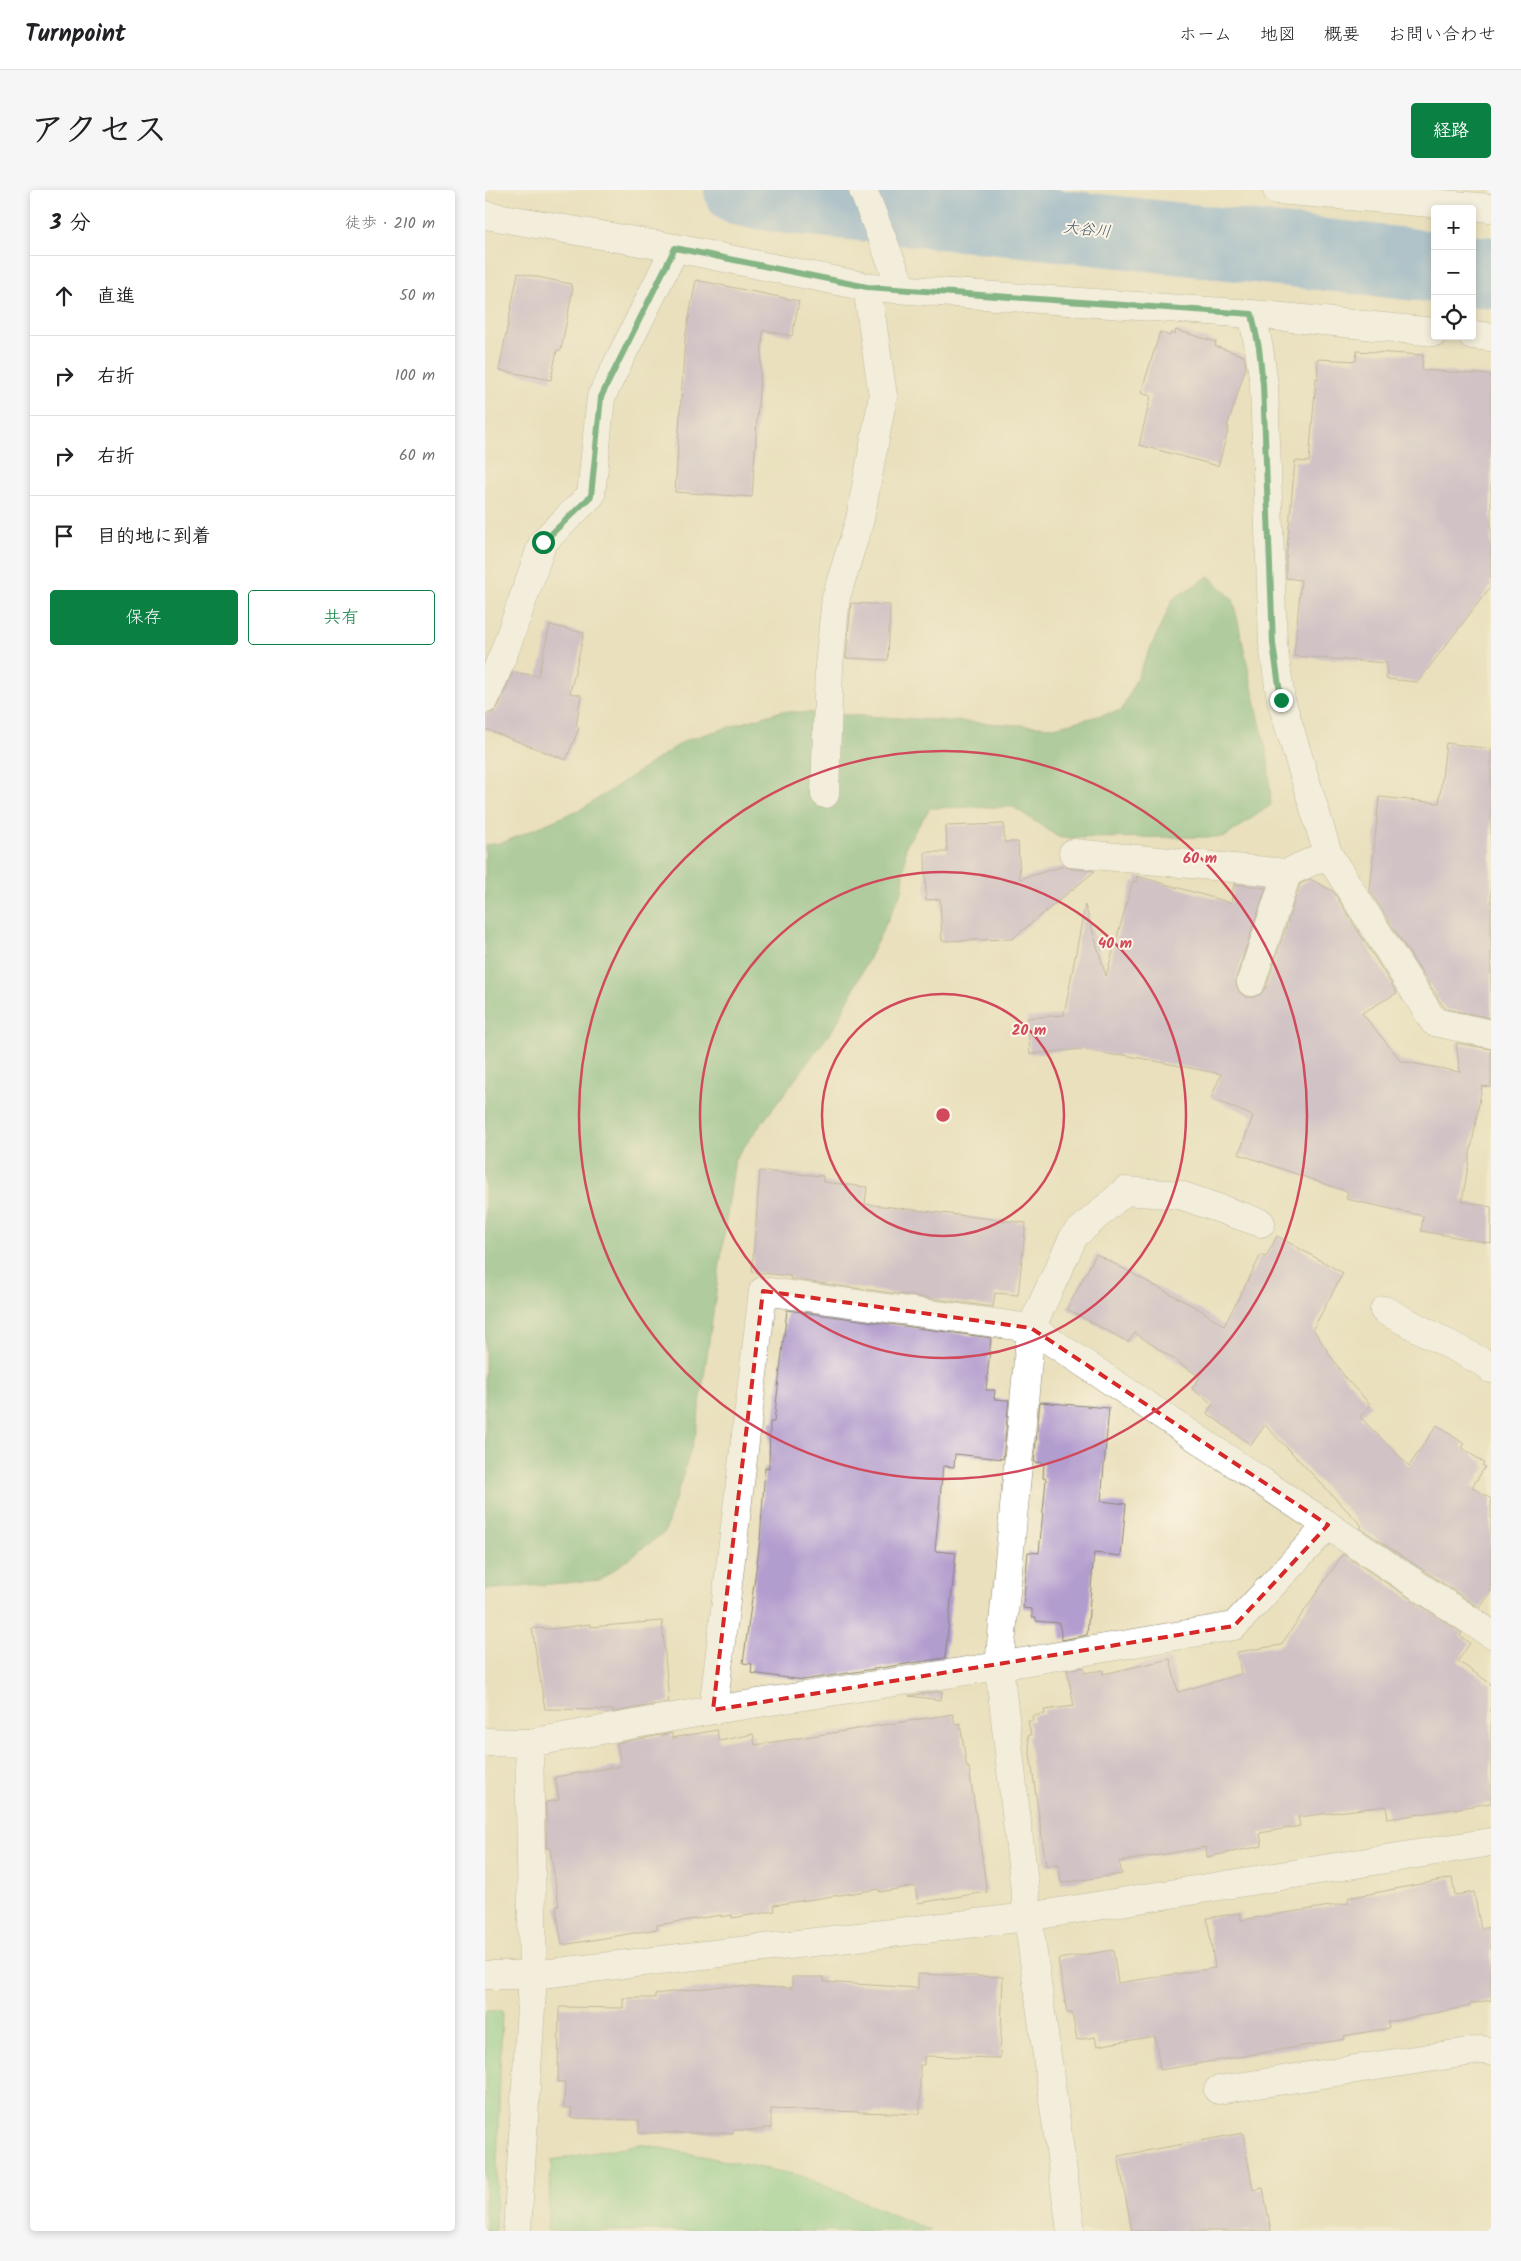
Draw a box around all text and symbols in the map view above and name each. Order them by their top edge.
text: Turnpoint [25,15,126,54]
text: ホーム [1179,21,1232,50]
text: 地図 [1260,21,1296,50]
text: 概要 [1324,21,1360,50]
text: お問い合わせ [1388,21,1496,50]
button: 経路 [1411,103,1491,158]
text: アクセス [30,104,168,160]
map controls [1431,205,1476,340]
button: + [1431,205,1476,250]
text: 3 分 [50,207,91,240]
text: 徒歩 · 210 m [345,211,435,236]
water label: 大谷川 [1062,215,1112,245]
button: − [1431,250,1476,295]
icon: ahead [50,282,78,310]
text: 直進 [97,282,135,312]
text: 50 m [399,283,435,308]
button: locate [1431,295,1476,340]
icon: right [50,362,78,390]
text: 右折 [97,362,135,392]
text: 100 m [395,363,435,388]
icon: right [50,442,78,470]
text: 右折 [97,442,135,472]
text: 60 m [399,443,435,468]
icon: arrive [50,522,78,550]
text: 目的地に到着 [97,522,211,552]
route start [532,531,555,554]
button: 保存 [50,590,238,645]
button: 共有 [248,590,435,645]
route end [1270,689,1293,712]
text: 60 m [1183,847,1217,871]
text: 40 m [1098,932,1132,956]
text: 20 m [1012,1019,1046,1043]
centre of rings [934,1106,952,1124]

